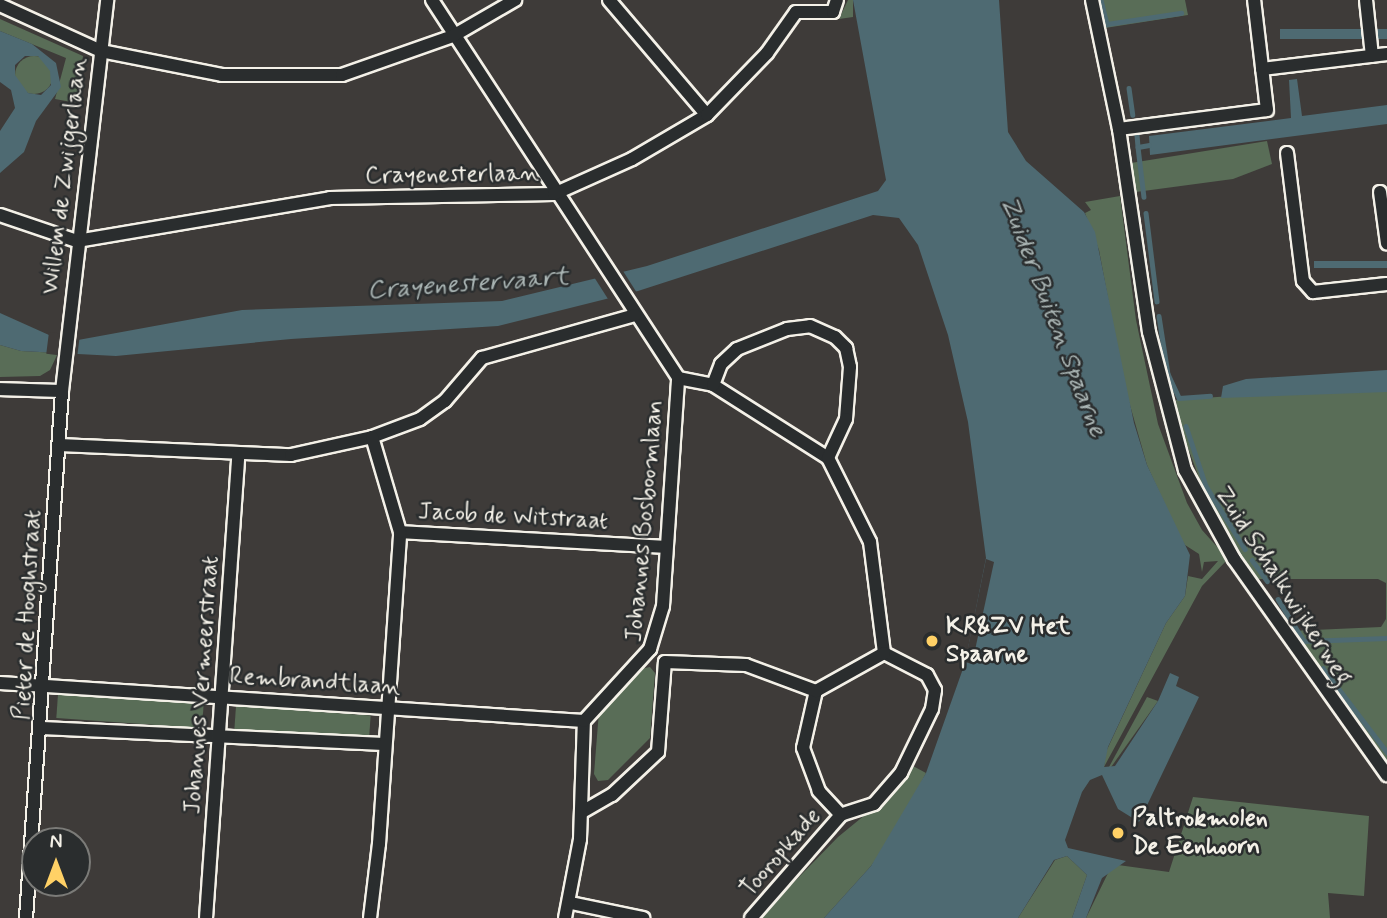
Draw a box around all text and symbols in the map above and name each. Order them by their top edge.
street label: Willem de Zwijgerlaan [37,63,93,289]
street label: Crayenesterlaan [365,159,539,191]
water label: Zuider Buiten Spaarne [992,192,1112,442]
water label: Crayenestervaart [366,262,570,308]
street label: Johannes Bosboomlaan [620,400,670,642]
street label: Zuid Schalkwijkerweg [1208,481,1358,691]
street label: Jacob de Witstraat [417,498,609,536]
street label: Pieter de Hooghstraat [8,508,48,722]
street label: Johannes Vermeerstraat [179,555,225,815]
place label: KR&ZV Het Spaarne [946,613,1066,669]
marker: KR&ZV Het Spaarne [924,633,940,649]
street label: Rembrandtlaan [229,662,401,702]
street label: Tooropkade [734,802,828,904]
place label: Paltrokmolen De Eenhoorn [1132,805,1268,861]
marker: Paltrokmolen De Eenhoorn [1110,825,1126,841]
north arrow [21,827,91,897]
text: N [50,830,62,855]

